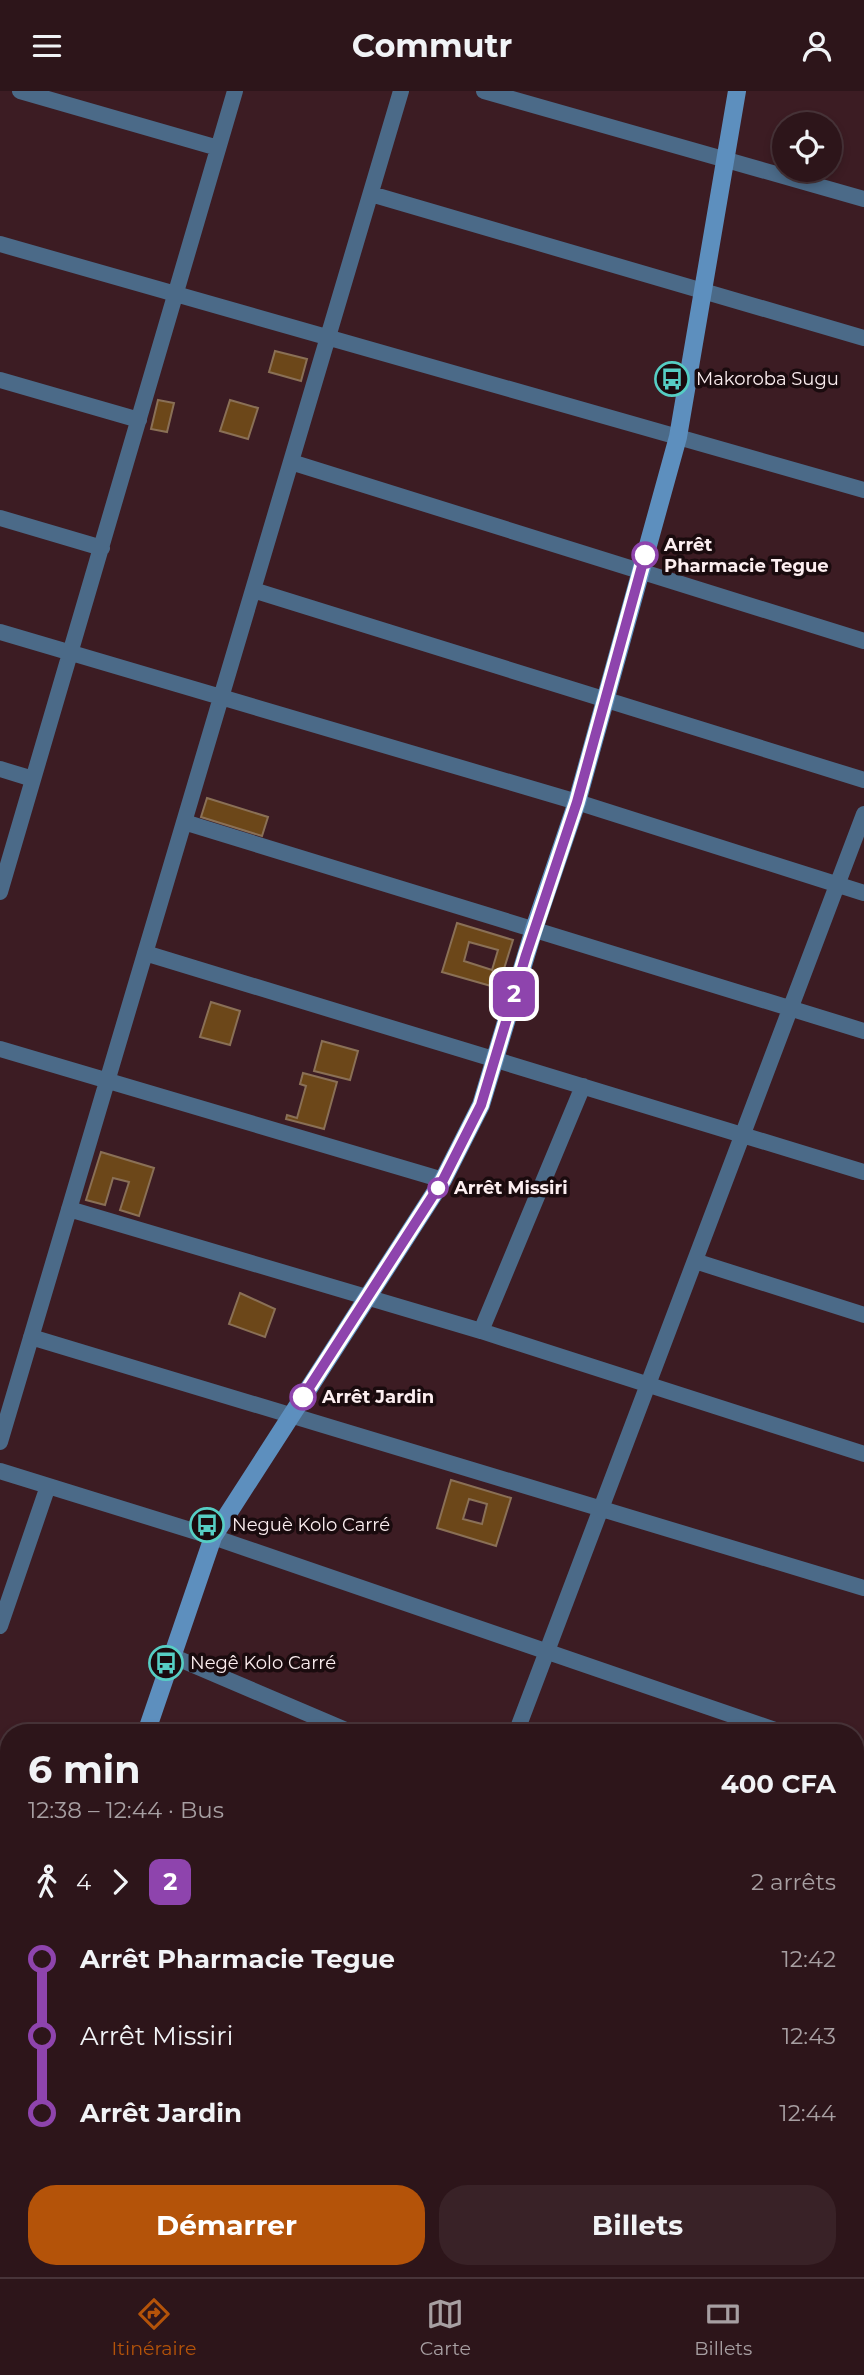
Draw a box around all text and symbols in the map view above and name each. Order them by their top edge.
text: Commutr [352,26,512,65]
icon: menu [28,27,66,65]
icon: person [798,27,836,65]
map controls [772,112,842,182]
button: locate [772,112,842,182]
bus stop icon: Makoroba Sugu [653,360,691,398]
place label: Makoroba Sugu [696,368,839,390]
place label: Arrêt Pharmacie Tegue [663,534,829,577]
marker: Arrêt Pharmacie Tegue [632,542,658,568]
line badge: 2 [491,971,537,1017]
text: 2 [507,979,521,1008]
place label: Arrêt Missiri [453,1177,568,1199]
marker: Arrêt Missiri [428,1178,448,1198]
marker: Arrêt Jardin [290,1384,316,1410]
place label: Arrêt Jardin [321,1386,434,1408]
bus stop icon: Neguè Kolo Carré [188,1506,226,1544]
place label: Neguè Kolo Carré [232,1514,390,1536]
bus stop icon: Negê Kolo Carré [147,1644,185,1682]
place label: Negê Kolo Carré [190,1652,336,1674]
text: 6 min [28,1746,141,1793]
text: 400 CFA [721,1768,836,1800]
text: 12:38 – 12:44 · Bus [28,1796,224,1824]
icon: walk [28,1863,66,1901]
icon: forward [101,1863,139,1901]
text: 2 [163,1867,177,1896]
text: 4 [76,1868,91,1896]
text: 2 arrêts [751,1868,836,1896]
text: Arrêt Pharmacie Tegue [80,1943,395,1975]
text: 12:42 [782,1945,836,1973]
text: Arrêt Missiri [80,2020,233,2052]
text: 12:43 [782,2022,836,2050]
text: Arrêt Jardin [80,2097,242,2129]
text: 12:44 [779,2099,836,2127]
button: Démarrer [28,2185,425,2265]
button: Billets [439,2185,836,2265]
tab: Itinéraire [112,2295,197,2360]
tab: Carte [420,2295,471,2360]
tab: Billets [694,2295,752,2360]

